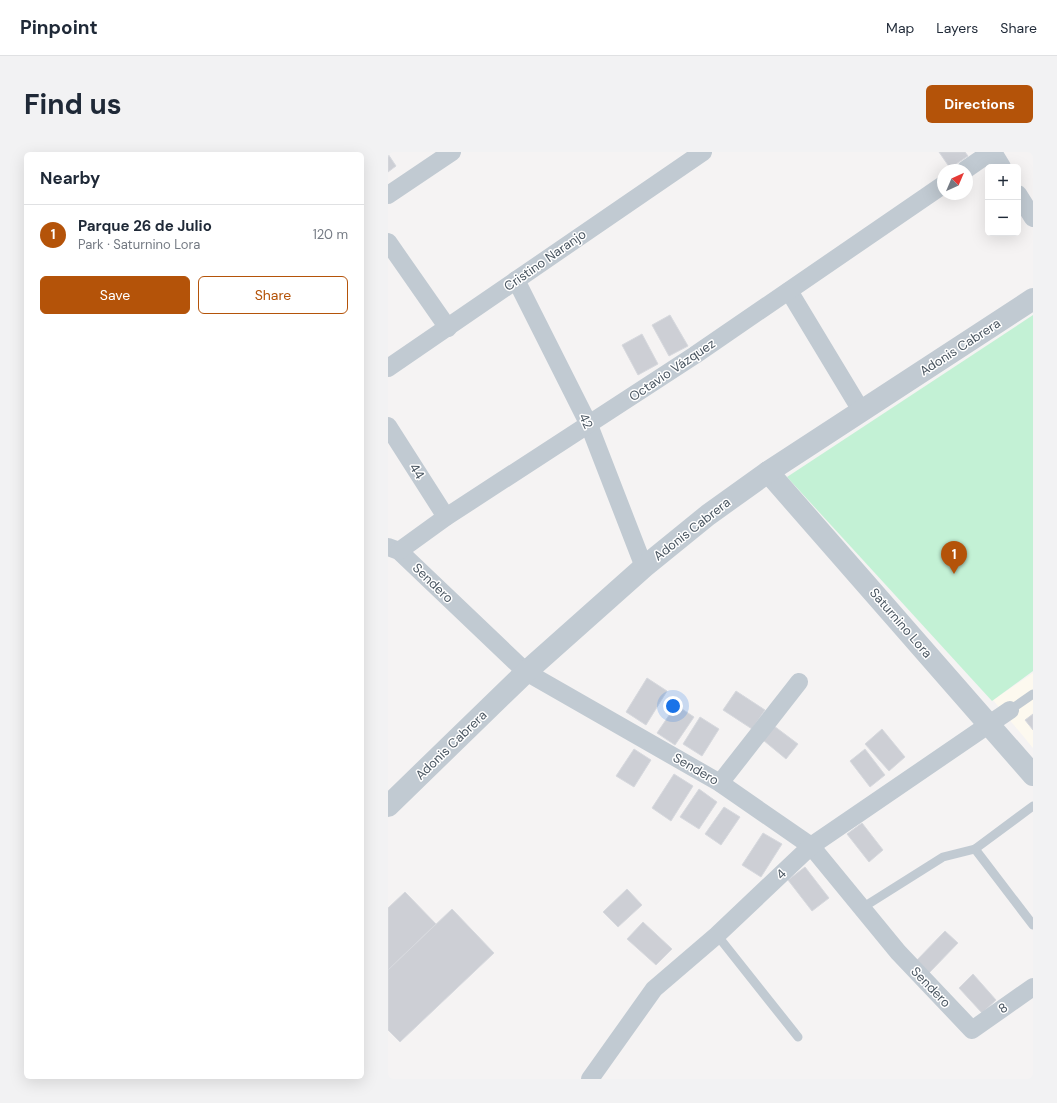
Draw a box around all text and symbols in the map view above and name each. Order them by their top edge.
text: Pinpoint [20,15,98,40]
text: Map [886,19,914,37]
text: Layers [936,19,978,37]
text: Share [1000,19,1037,37]
button: Directions [926,85,1033,123]
text: Find us [24,86,122,123]
north arrow [937,164,973,200]
map controls [985,164,1021,236]
button: + [985,164,1021,200]
text: Nearby [40,167,100,189]
button: − [985,200,1021,236]
text: Parque 26 de Julio [78,216,212,236]
street label: Cristino Naranjo [501,225,590,295]
text: 1 [51,226,55,243]
text: 120 m [313,226,348,243]
text: Park · Saturnino Lora [78,236,200,253]
button: Save [40,276,190,314]
button: Share [198,276,348,314]
street label: Adonis Cabrera [916,315,1004,379]
street label: Octavio Vázquez [626,335,718,405]
street label: 42 [575,410,597,432]
street label: 44 [406,460,428,482]
street label: Adonis Cabrera [650,494,734,564]
pin: 1 [941,541,967,574]
street label: Sendero [409,559,457,607]
street label: Saturnino Lora [866,585,936,661]
your location [663,696,683,716]
street label: Adonis Cabrera [412,707,490,783]
street label: Sendero [670,749,722,789]
street label: 4 [772,865,790,883]
street label: Sendero [907,963,955,1011]
street label: 8 [995,999,1011,1017]

